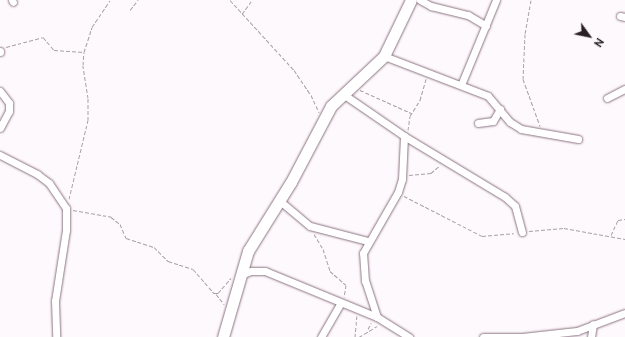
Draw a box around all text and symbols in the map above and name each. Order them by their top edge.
north arrow [569,16,609,56]
text: N [592,36,606,49]

